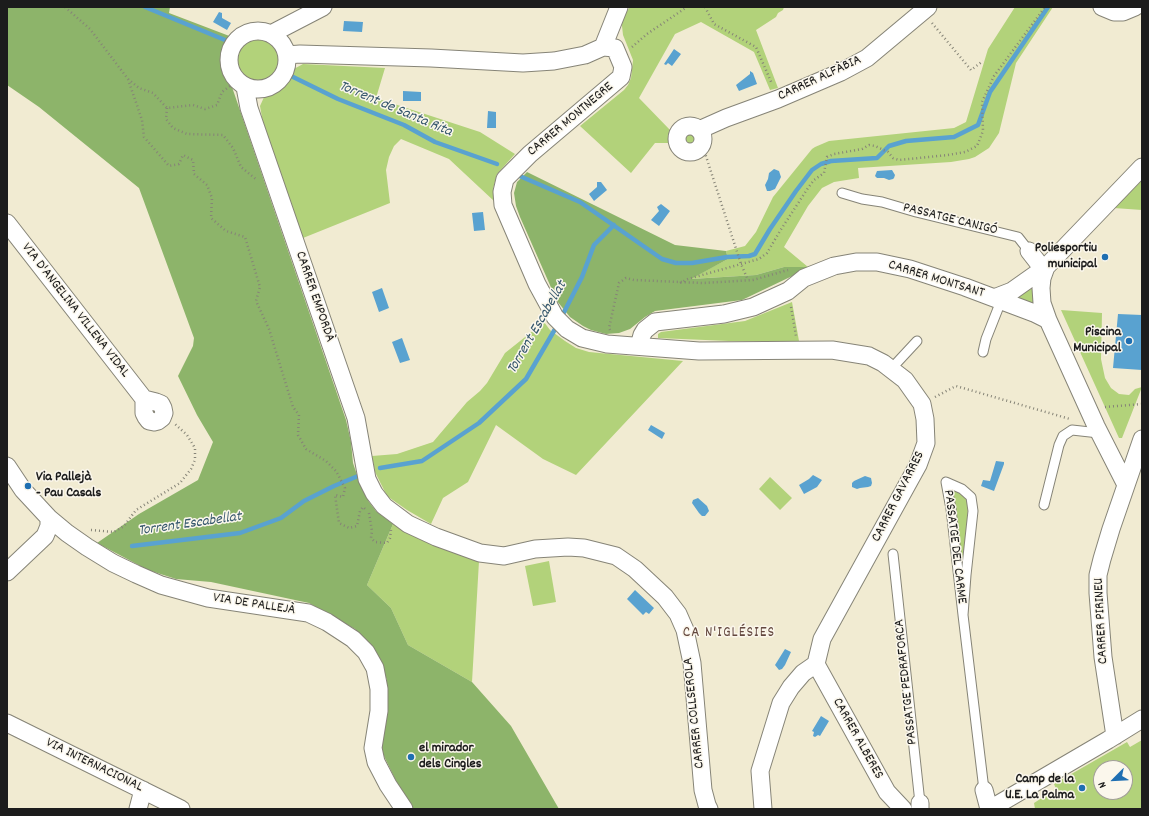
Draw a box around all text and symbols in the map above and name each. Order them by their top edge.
street label: CARRER ALFÀBIA [776,52,864,106]
water label: Torrent de Santa Rita [336,78,454,142]
street label: CARRER MONTNEGRE [525,79,617,161]
street label: PASSATGE CANIGÓ [901,200,999,240]
street label: VIA D'ANGELINA VILLENA VIDAL [17,240,133,382]
place label: Poliesportiu municipal [1035,241,1097,274]
street label: CARRER EMPORDÀ [291,249,337,345]
marker: Poliesportiu municipal [1100,252,1110,262]
street label: CARRER MONTSANT [886,257,986,303]
water label: Torrent Escabellat [504,278,572,378]
place label: Piscina Municipal [1073,325,1121,358]
marker: Piscina Municipal [1124,336,1134,346]
street label: CARRER GAVARRES [869,449,929,545]
place label: Via Pallejà - Pau Casals [36,470,101,502]
marker: Via Pallejà - Pau Casals [23,481,33,491]
street label: PASSATGE DEL CARME [939,489,969,605]
water label: Torrent Escabellat [137,509,243,541]
street label: CARRER PIRINEU [1091,577,1113,665]
street label: VIA DE PALLEJÀ [212,590,296,620]
street label: PASSATGE PEDRAFORCA [892,618,922,746]
district label: CA N'IGLÉSIES [683,625,775,643]
street label: CARRER COLLSEROLA [681,657,709,769]
street label: CARRER ALBERES [828,695,886,783]
street label: VIA INTERNACIONAL [43,735,145,797]
place label: el mirador dels Cingles [419,741,482,774]
marker: el mirador dels Cingles [406,752,416,762]
north arrow [1093,760,1133,800]
place label: Camp de la U.E. La Palma [1005,772,1074,804]
text: N [1095,779,1111,790]
marker: Camp de la U.E. La Palma [1077,783,1087,793]

